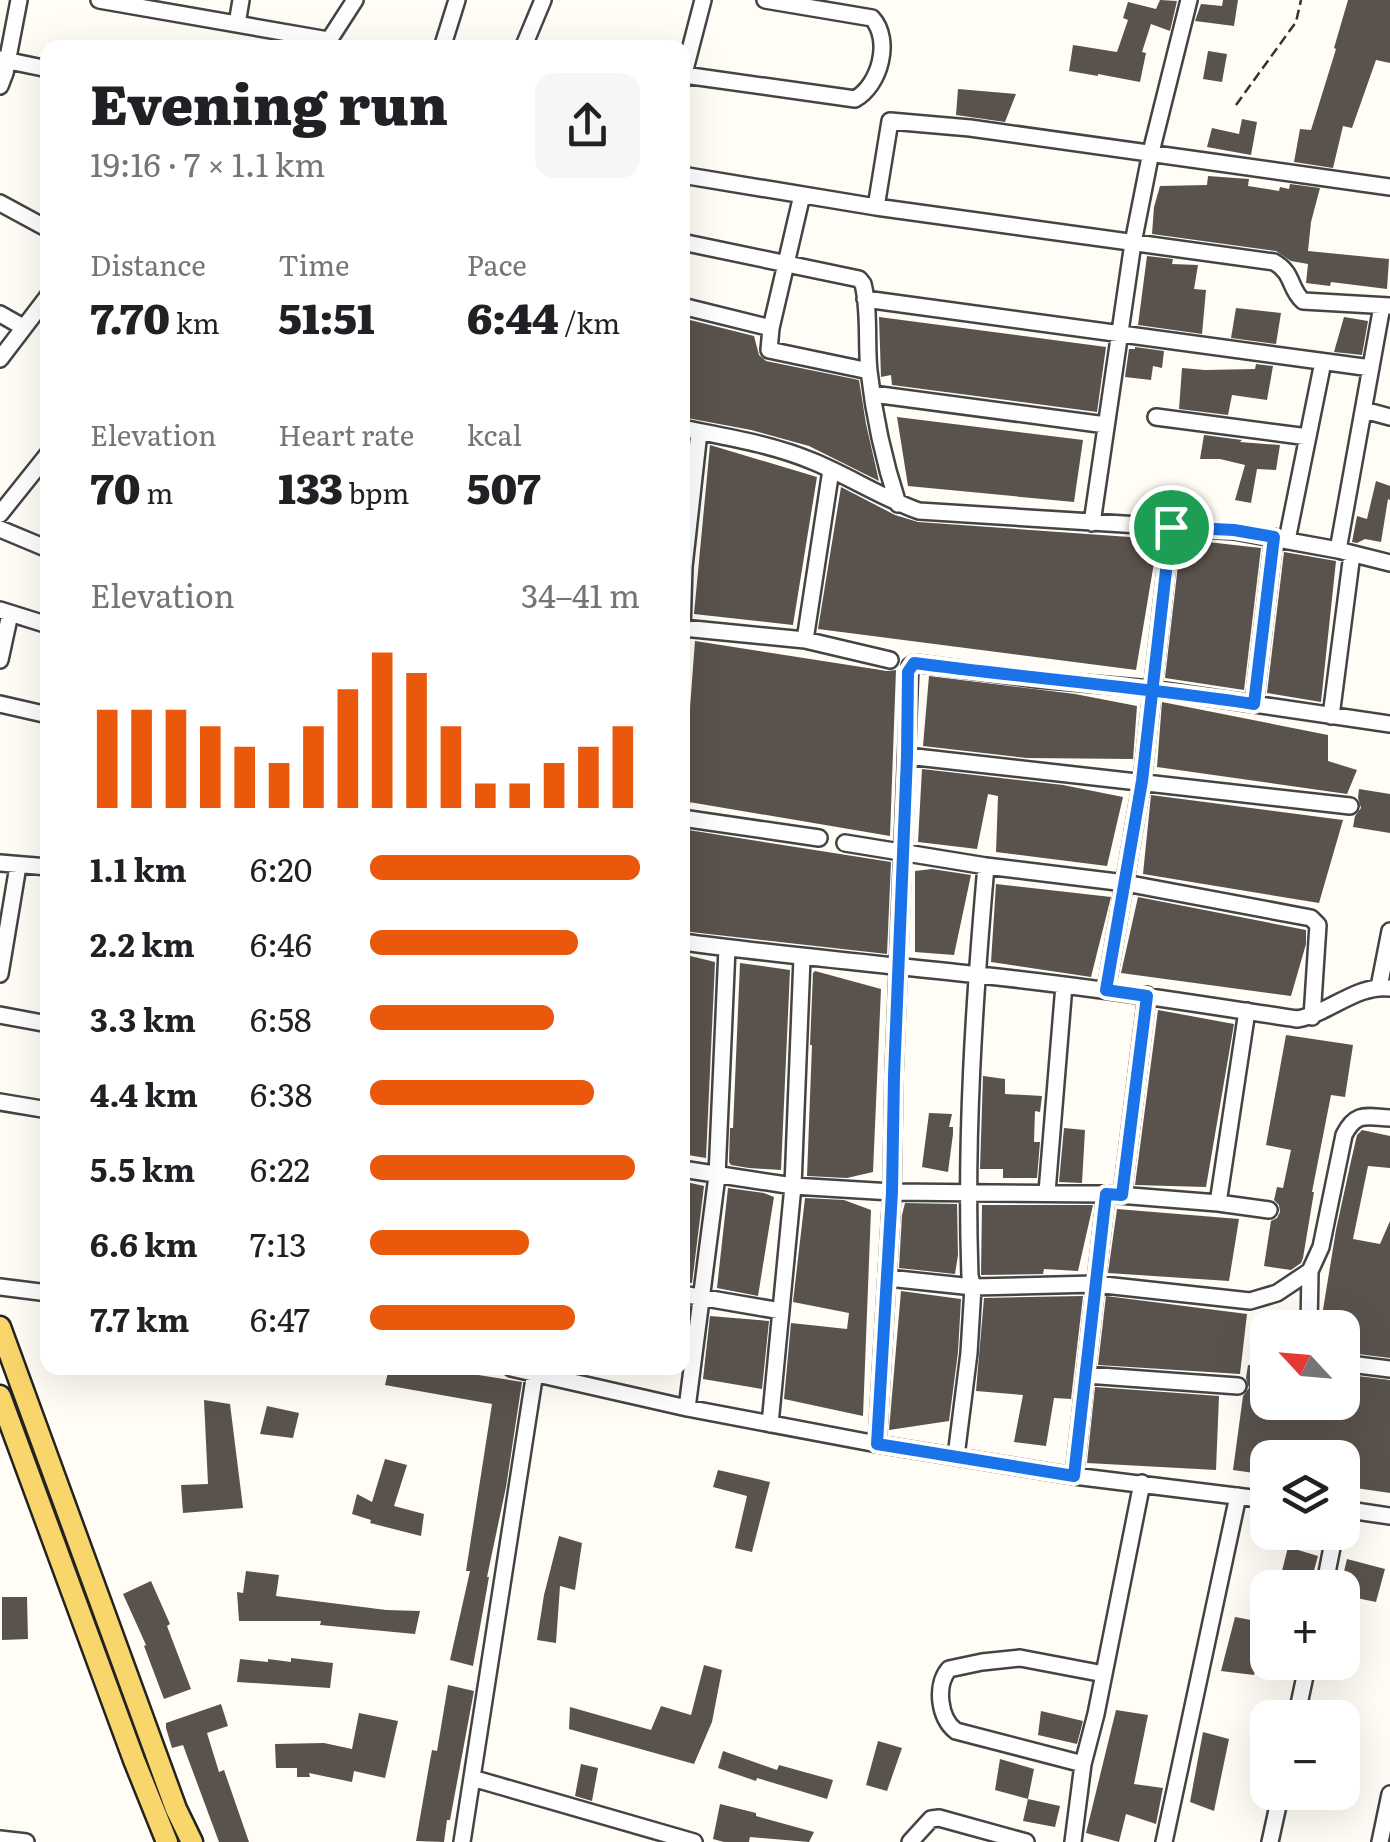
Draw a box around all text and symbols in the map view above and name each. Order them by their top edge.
text: Evening run [90,60,448,142]
button: share [535,73,640,178]
text: 19:16 · 7 × 1.1 km [90,139,325,187]
text: Distance [90,243,206,285]
text: Time [278,243,350,285]
text: Pace [467,243,527,285]
text: 7.70 [90,285,170,347]
text: 51:51 [278,285,375,347]
text: 6:44 [467,285,559,347]
text: km [170,301,220,343]
text: /km [559,301,620,343]
text: Elevation [90,413,217,455]
text: Heart rate [278,413,414,455]
text: kcal [467,413,522,455]
text: 70 [90,455,141,517]
text: 133 [278,455,343,517]
text: 507 [467,455,540,517]
text: m [141,471,173,513]
text: bpm [343,471,409,513]
pin [1129,485,1214,570]
icon: arrive [1144,500,1199,555]
text: Elevation [90,570,235,618]
text: 34–41 m [521,570,640,618]
text: 1.1 km [90,844,187,892]
text: 6:20 [250,844,312,892]
text: 2.2 km [90,919,195,967]
text: 6:46 [250,919,312,967]
text: 3.3 km [90,994,196,1042]
text: 6:58 [250,994,312,1042]
text: 4.4 km [90,1069,198,1117]
text: 6:38 [250,1069,313,1117]
text: 5.5 km [90,1144,195,1192]
text: 6:22 [250,1144,310,1192]
text: 6.6 km [90,1219,198,1267]
text: 7:13 [250,1219,307,1267]
text: 7.7 km [90,1294,189,1342]
text: 6:47 [250,1294,310,1342]
north arrow [1250,1310,1360,1420]
map controls [1250,1310,1360,1810]
button: layers [1250,1440,1360,1550]
button: + [1250,1570,1360,1680]
button: − [1250,1700,1360,1810]

